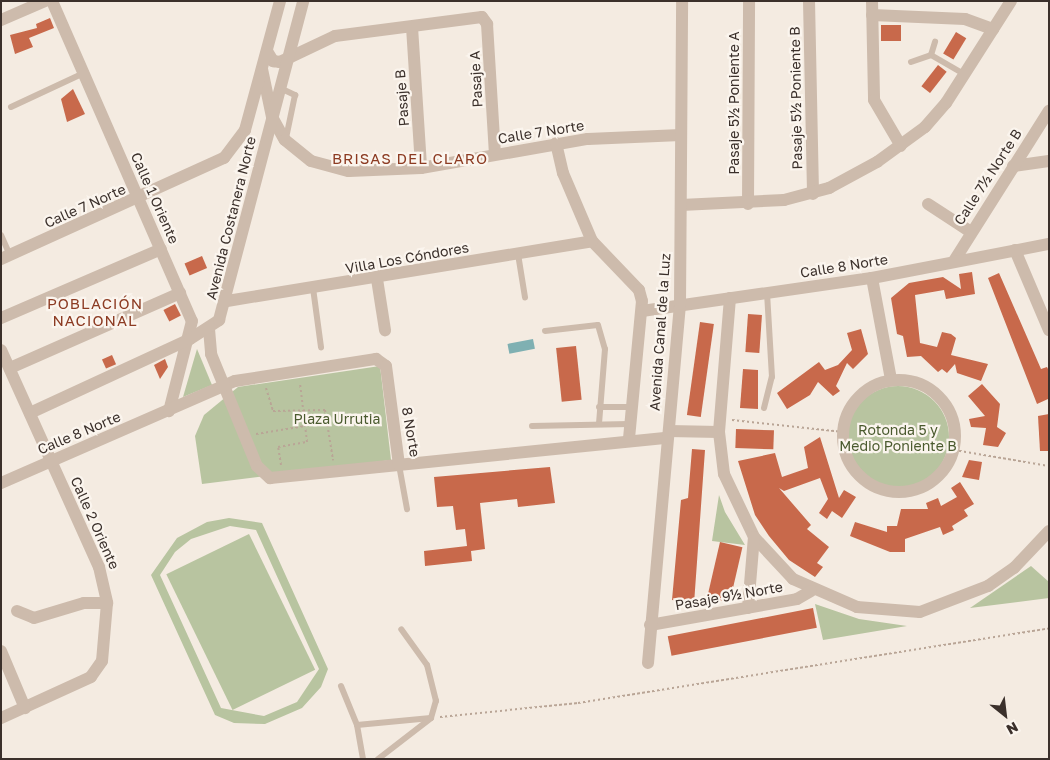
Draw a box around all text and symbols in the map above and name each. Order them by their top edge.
street label: Pasaje 5½ Poniente B [786,26,806,170]
street label: Pasaje 5½ Poniente A [726,31,742,175]
street label: Pasaje A [466,50,486,108]
street label: Pasaje B [392,69,412,127]
street label: Calle 7 Norte [497,117,585,147]
street label: Calle 7½ Norte B [951,126,1025,228]
street label: Avenida Costanera Norte [203,135,259,301]
street label: Calle 1 Oriente [127,150,183,246]
district label: BRISAS DEL CLARO [330,150,490,168]
street label: Calle 7 Norte [42,181,128,231]
street label: Villa Los Cóndores [344,239,470,277]
street label: Calle 8 Norte [799,251,889,281]
street label: Avenida Canal de la Luz [646,253,674,411]
district label: POBLACIÓN NACIONAL [46,294,144,329]
street label: 8 Norte [398,406,424,458]
street label: Calle 8 Norte [35,408,123,458]
park label: Plaza Urrutia [294,411,380,427]
park label: Rotonda 5 y Medio Poniente B [839,422,957,454]
street label: Calle 2 Oriente [67,474,123,572]
street label: Pasaje 9½ Norte [674,578,784,614]
north arrow [980,690,1030,740]
text: N [1004,719,1021,739]

